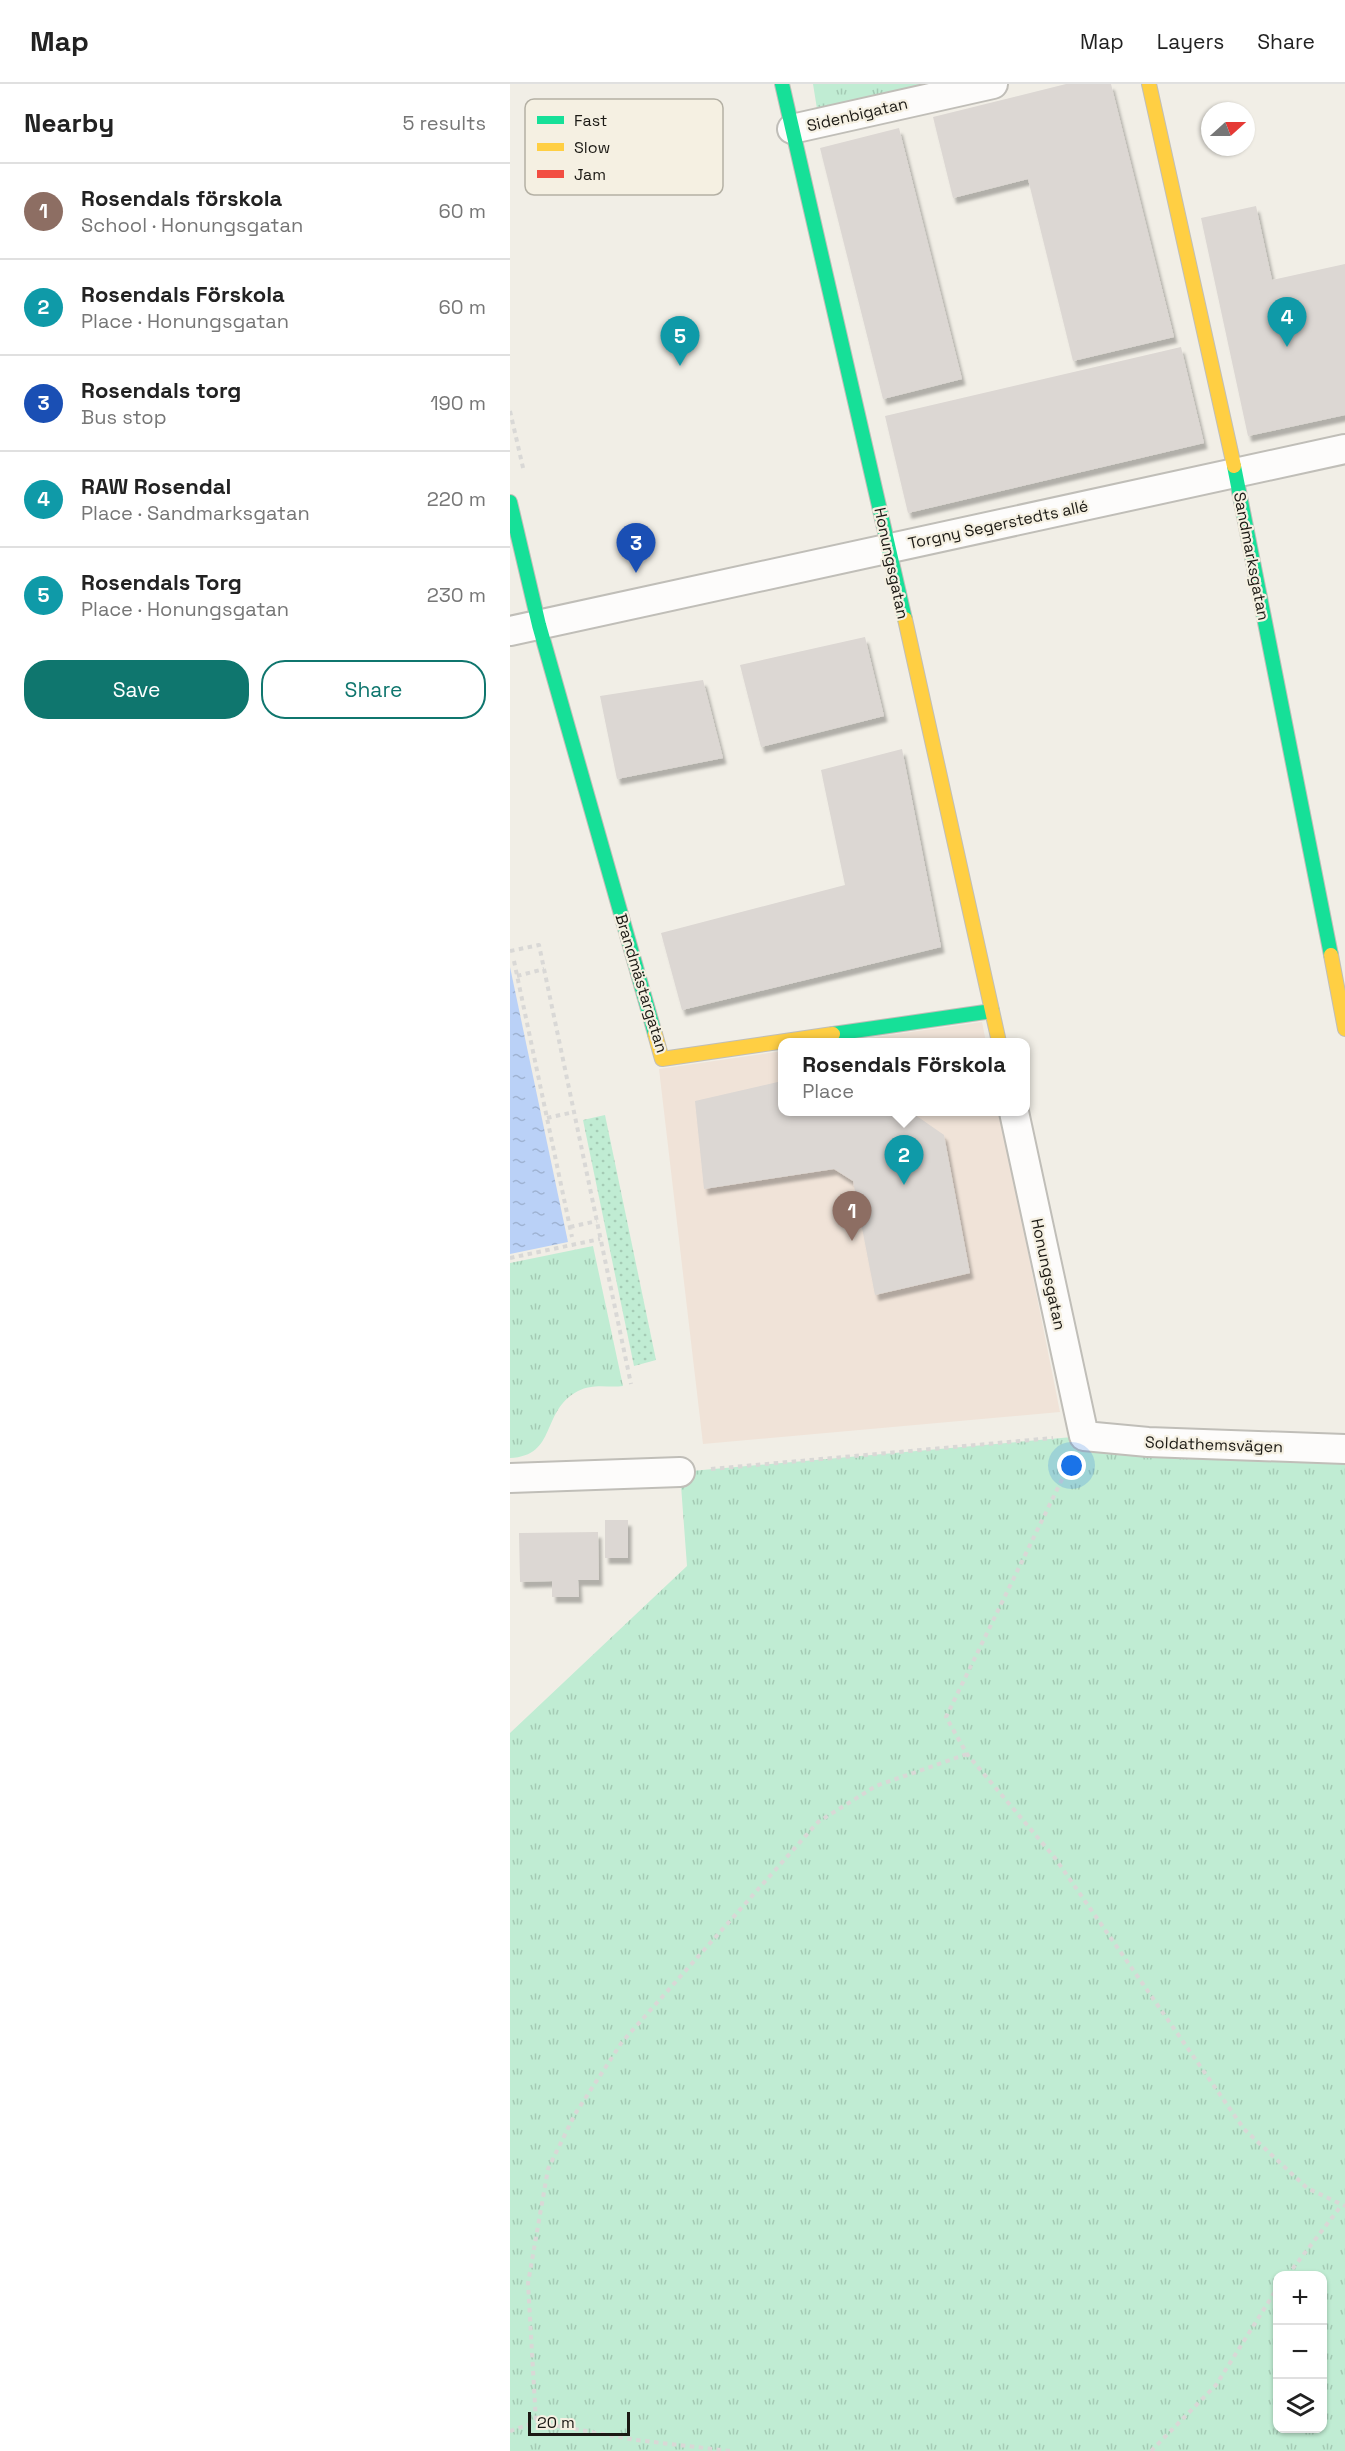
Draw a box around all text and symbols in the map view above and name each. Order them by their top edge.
text: Map [30,23,89,59]
text: Map [1080,28,1124,55]
text: Layers [1157,28,1224,55]
text: Share [1257,28,1315,55]
street label: Sidenbigatan [805,93,910,136]
legend [525,99,723,195]
north arrow [1201,102,1255,156]
text: Nearby [24,106,114,140]
text: 5 results [402,110,486,136]
text: Fast [574,110,607,131]
text: Slow [574,137,610,158]
text: Jam [574,164,606,185]
text: Rosendals förskola [81,184,282,212]
text: 1 [39,198,48,224]
text: 60 m [439,198,486,224]
text: School · Honungsgatan [81,212,303,238]
text: Rosendals Förskola [81,280,285,308]
text: 2 [38,294,49,320]
text: 60 m [439,294,486,320]
pin: 4 [1268,298,1306,347]
text: Place · Honungsgatan [81,308,289,334]
pin: 5 [660,316,700,366]
text: Rosendals torg [81,376,241,404]
text: 3 [37,390,50,416]
text: 190 m [430,390,486,416]
text: Bus stop [81,404,167,430]
text: RAW Rosendal [81,472,231,500]
text: 4 [37,486,50,512]
text: 220 m [427,486,486,512]
street label: Sandmarksgatan [1229,490,1274,622]
street label: Torgny Segerstedts allé [906,495,1090,554]
text: Place · Sandmarksgatan [81,500,310,526]
street label: Honungsgatan [869,505,914,621]
pin: 3 [616,524,656,573]
text: Rosendals Torg [81,568,242,596]
text: 5 [38,582,50,608]
text: 230 m [427,582,486,608]
text: Place · Honungsgatan [81,596,289,622]
button: Save [24,660,249,719]
button: Share [261,660,486,719]
street label: Brandmästargatan [610,911,673,1055]
popup [778,1038,1030,1116]
text: Rosendals Förskola [802,1050,1006,1078]
text: Place [802,1078,854,1104]
pin: 2 [884,1136,924,1185]
pin: 1 [832,1192,872,1241]
street label: Honungsgatan [1026,1216,1071,1332]
street label: Soldathemsvägen [1145,1432,1283,1457]
your location [1057,1451,1086,1480]
map controls [1273,2271,1327,2433]
button: + [1273,2271,1327,2325]
button: − [1273,2325,1327,2379]
button: layers [1273,2379,1327,2433]
scale bar [528,2409,630,2436]
text: 20 m [537,2412,575,2433]

